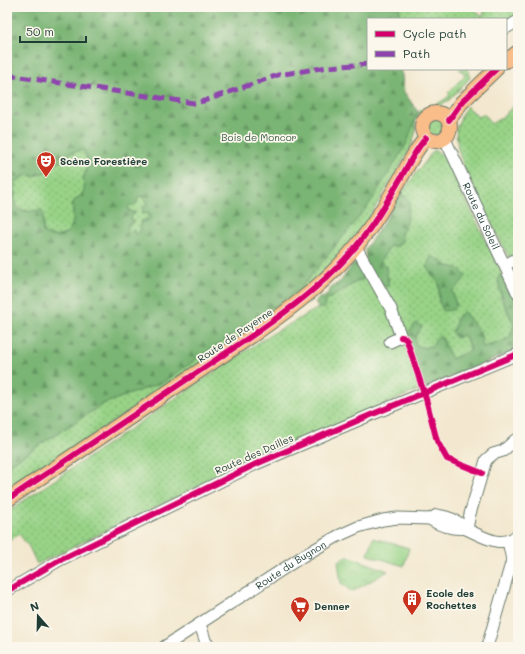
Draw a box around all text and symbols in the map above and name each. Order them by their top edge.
scale bar [20,18,86,44]
legend [367,18,507,70]
text: 50 m [26,23,54,39]
text: Cycle path [403,25,466,41]
text: Path [403,45,430,61]
park label: Bois de Moncor [221,130,297,144]
theatre icon: Scène Forestière [35,150,57,178]
place label: Scène Forestière [60,154,147,168]
street label: Route du Soleil [459,180,503,252]
street label: Route de Payerne [195,305,275,365]
street label: Route des Dailles [213,430,296,478]
street label: Route du Bugnon [253,537,329,592]
place label: Ecole des Rochettes [426,586,477,612]
building icon: Ecole des Rochettes [401,588,423,616]
supermarket icon: Denner [289,595,311,623]
north arrow [18,596,58,636]
text: N [28,598,41,615]
place label: Denner [314,599,350,613]

